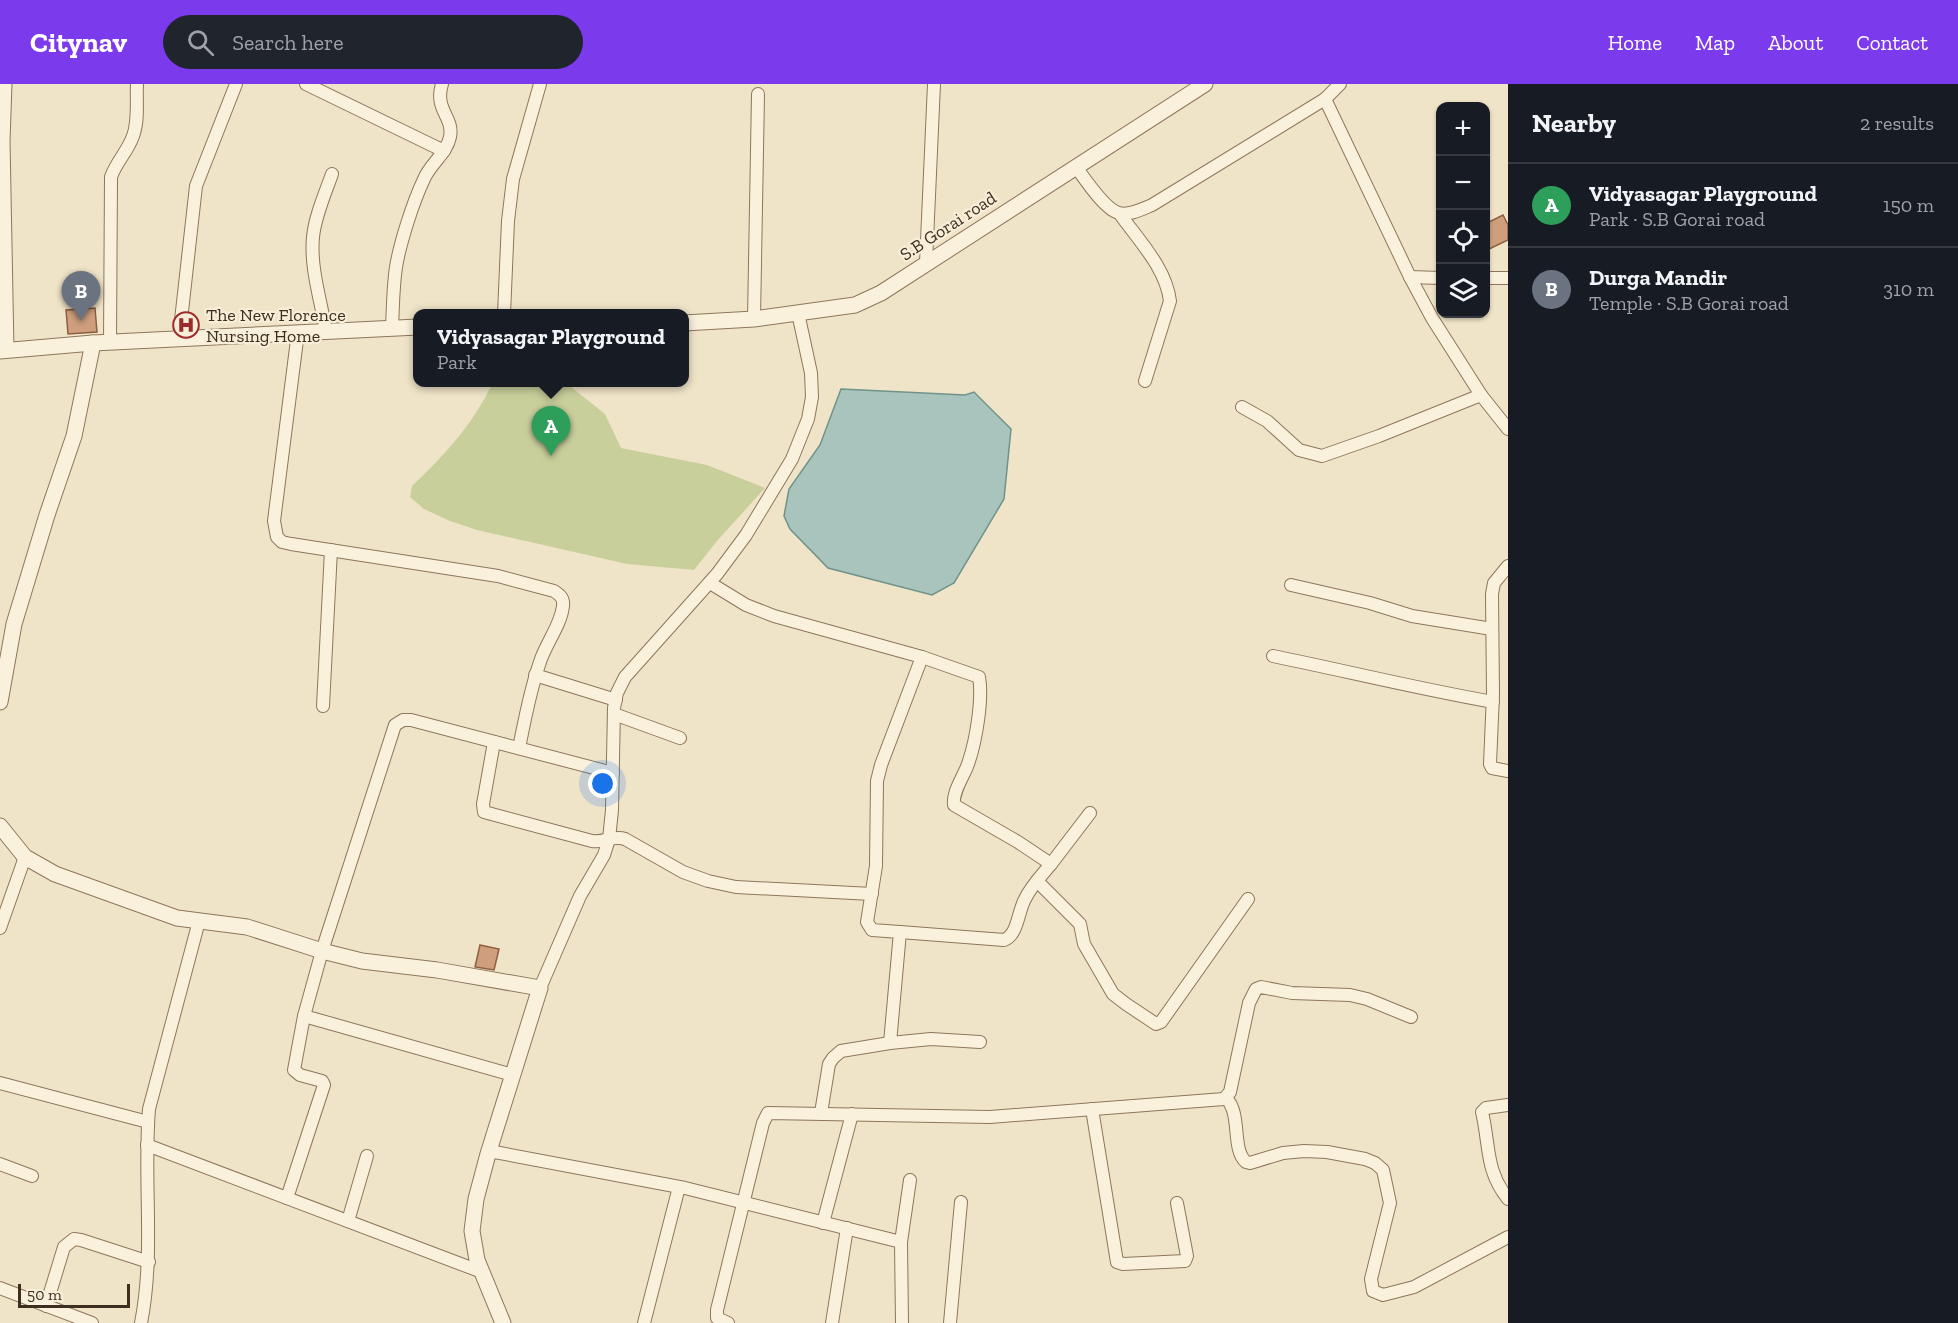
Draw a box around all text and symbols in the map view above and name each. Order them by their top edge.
search box [163,15,583,69]
text: Citynav [30,26,127,59]
icon: search [184,26,217,59]
text: Search here [232,29,344,56]
text: Home [1608,30,1662,55]
text: Map [1695,30,1735,55]
text: About [1768,30,1823,55]
text: Contact [1856,30,1928,55]
map controls [1436,102,1490,318]
button: + [1436,102,1490,156]
text: Nearby [1532,107,1616,139]
text: 2 results [1860,111,1934,135]
button: − [1436,156,1490,210]
text: Vidyasagar Playground [1589,180,1817,207]
street label: S.B Gorai road [896,187,1000,265]
text: A [1545,193,1558,217]
text: 150 m [1883,193,1934,217]
text: Park · S.B Gorai road [1589,207,1765,231]
button: locate [1436,210,1490,264]
button: layers [1436,264,1490,318]
text: Durga Mandir [1589,264,1727,291]
pin: B [62,272,100,321]
text: B [1545,277,1558,301]
text: 310 m [1883,277,1934,301]
text: Temple · S.B Gorai road [1589,291,1789,315]
place label: The New Florence Nursing Home [206,304,346,347]
popup [413,309,689,387]
hospital icon: The New Florence Nursing Home [171,310,201,340]
text: Vidyasagar Playground [437,323,665,350]
text: Park [437,350,477,374]
pin: A [532,406,570,456]
your location [588,769,617,798]
scale bar [18,1281,130,1308]
text: 50 m [27,1285,62,1304]

